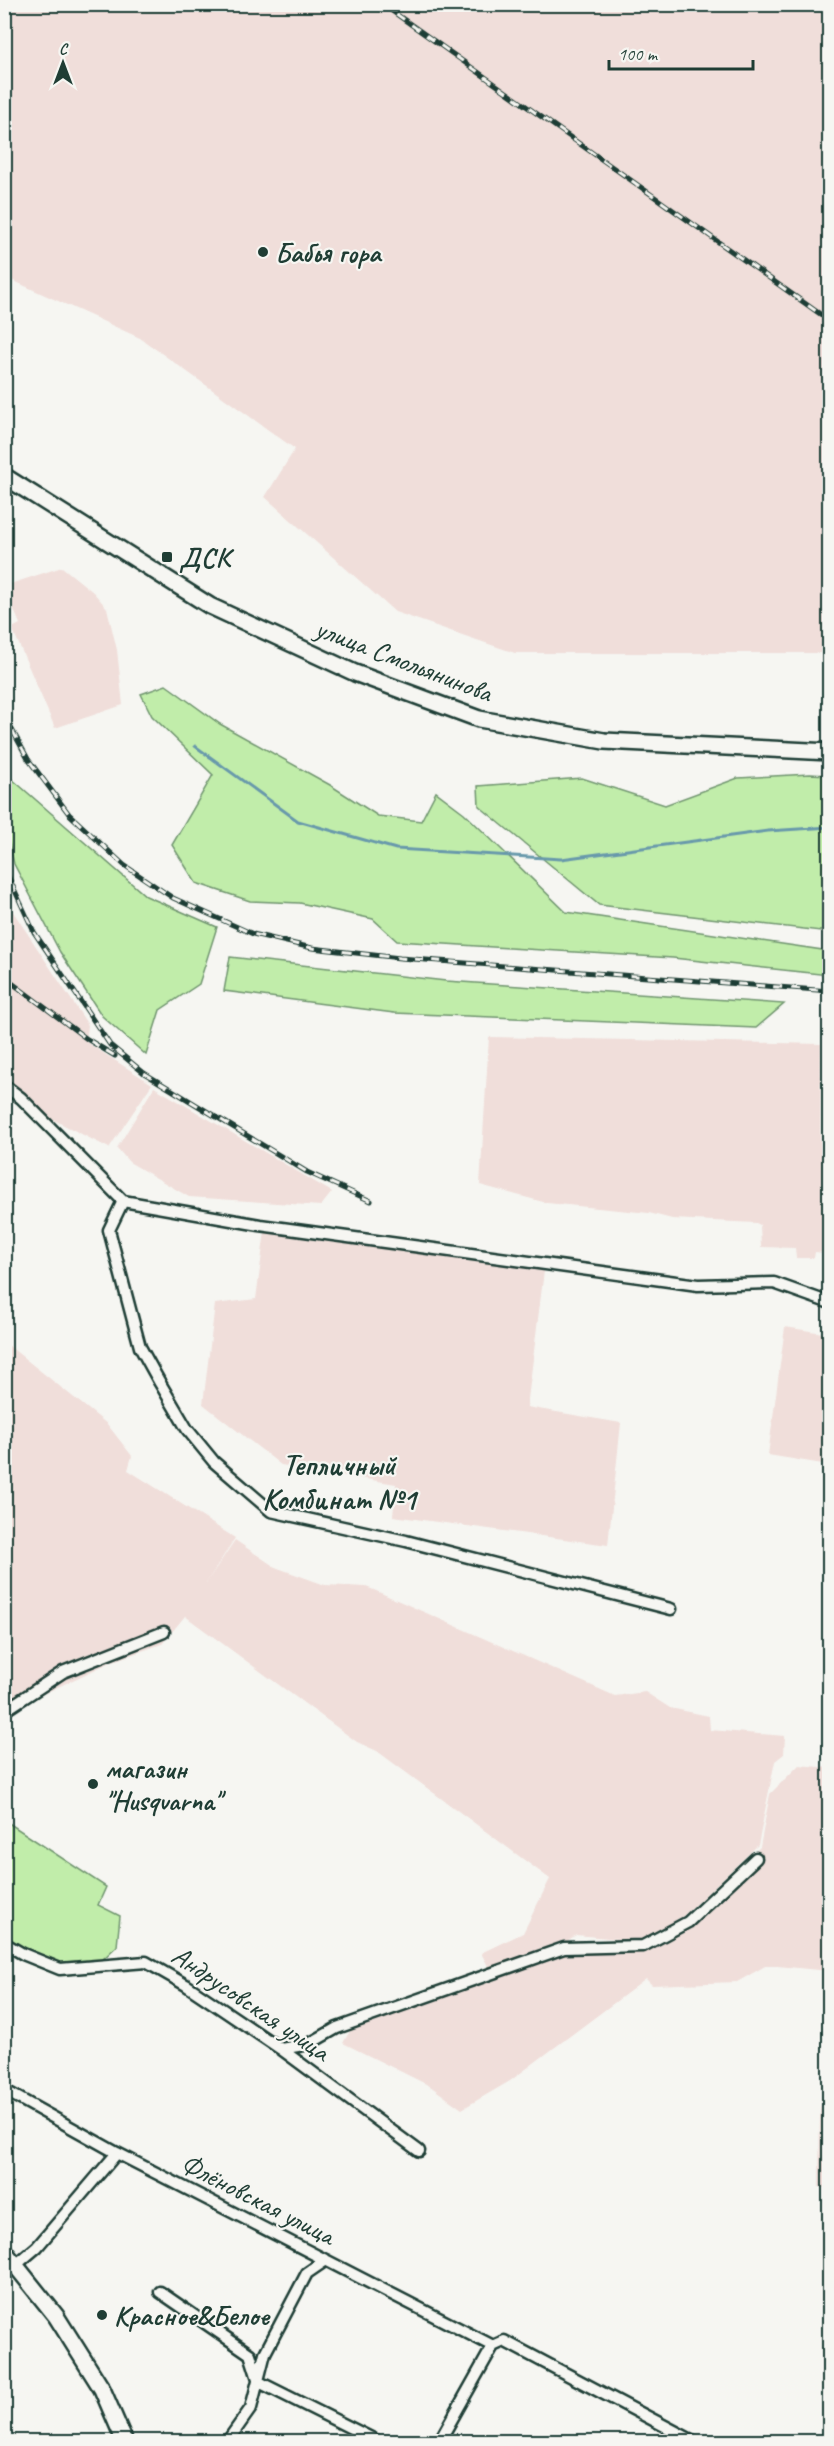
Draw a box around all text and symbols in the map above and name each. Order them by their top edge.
north arrow [33,33,93,93]
scale bar [609,33,753,71]
text: С [59,39,69,59]
text: 100 m [618,43,659,65]
place label: Бабья гора [275,235,383,270]
marker: Бабья гора [256,245,270,259]
place label: ДСК [179,540,235,575]
marker: ДСК [160,550,174,564]
street label: улица Смольянинова [309,610,499,710]
district label: Тепличный Комбинат №1 [262,1446,419,1518]
place label: магазин "Husqvarna" [105,1751,227,1818]
marker: магазин "Husqvarna" [86,1777,100,1791]
street label: Андрусовская улица [165,1937,338,2070]
street label: Флёновская улица [175,2145,343,2254]
place label: Красное&Белое [114,2298,271,2333]
marker: Красное&Белое [95,2308,109,2322]

